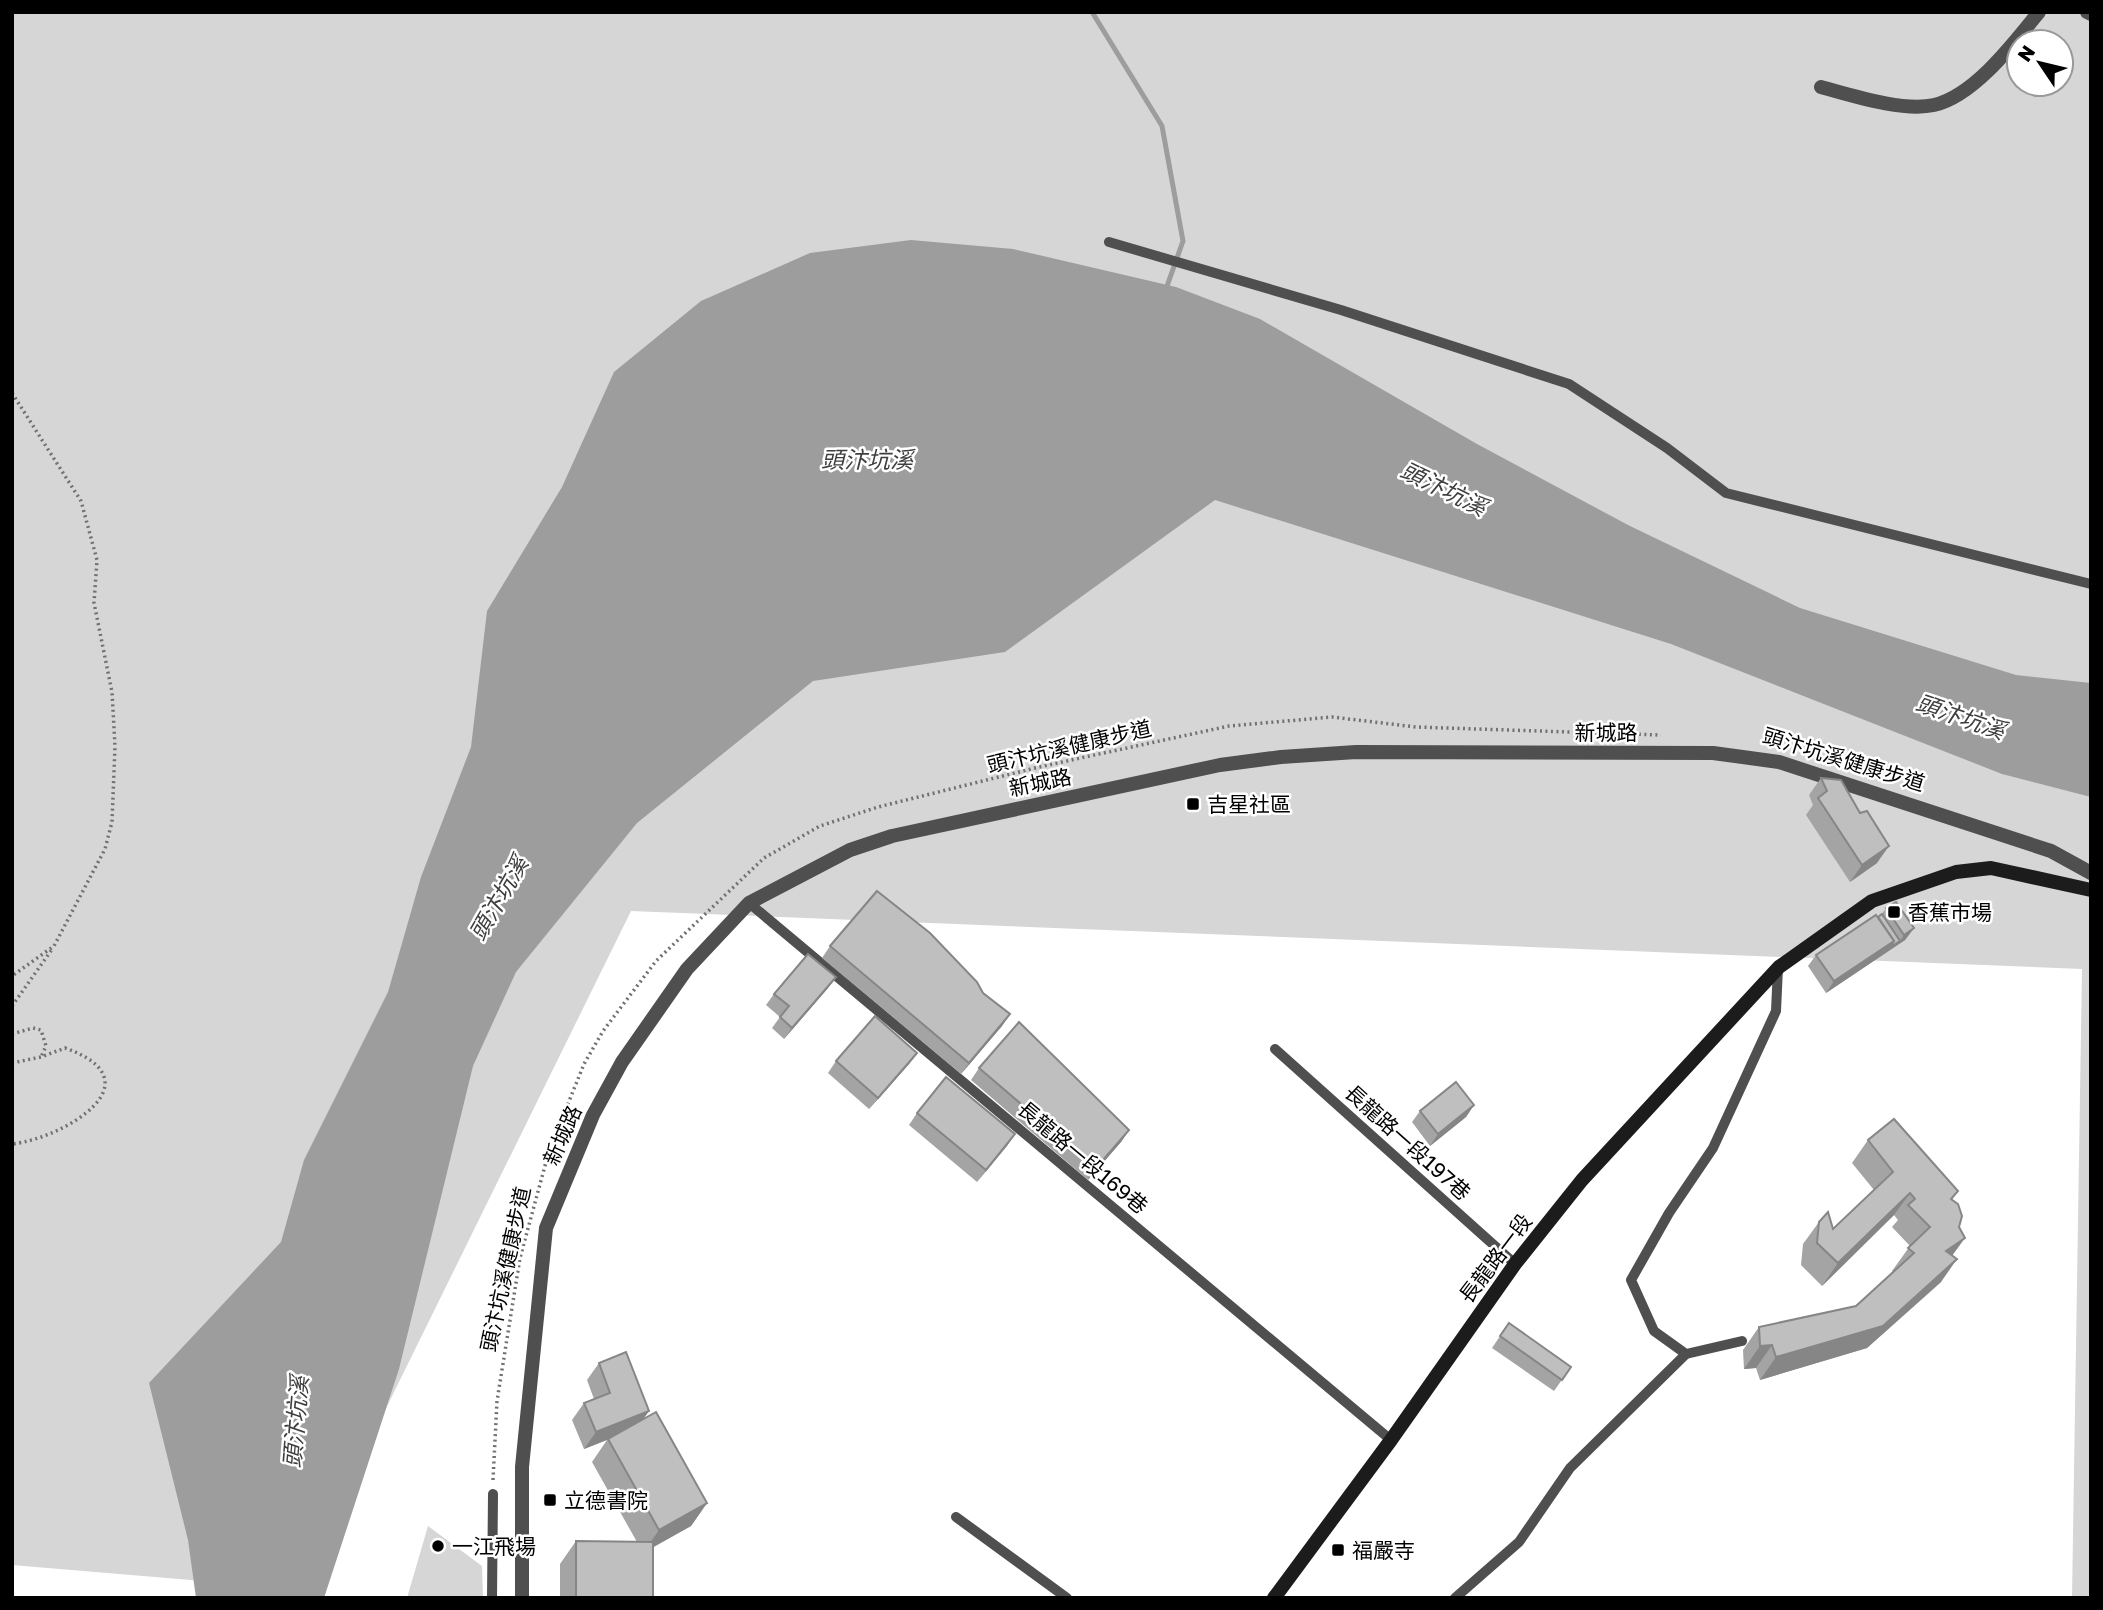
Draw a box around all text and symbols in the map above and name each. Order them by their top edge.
north arrow [2005,28,2075,98]
text: N [2012,40,2039,65]
water label: 頭汴坑溪 [821,445,916,473]
water label: 頭汴坑溪 [1397,455,1494,522]
water label: 頭汴坑溪 [1913,688,2012,745]
street label: 頭汴坑溪健康步道 [984,714,1154,778]
street label: 新城路 [1575,719,1638,745]
street label: 頭汴坑溪健康步道 [1760,722,1928,796]
street label: 新城路 [1006,763,1074,801]
place label: 吉星社區 [1207,791,1291,817]
marker: 吉星社區 [1185,796,1201,812]
water label: 頭汴坑溪 [463,849,535,945]
place label: 香蕉市場 [1908,899,1992,925]
marker: 香蕉市場 [1886,904,1902,920]
street label: 長龍路一段197巷 [1340,1079,1476,1205]
street label: 長龍路一段169巷 [1013,1095,1153,1219]
street label: 新城路 [537,1101,587,1169]
street label: 頭汴坑溪健康步道 [475,1184,535,1354]
street label: 長龍路一段 [1453,1208,1537,1308]
water label: 頭汴坑溪 [277,1372,313,1469]
place label: 立德書院 [564,1487,648,1513]
marker: 立德書院 [542,1492,558,1508]
place label: 一江飛場 [452,1533,536,1559]
place label: 福嚴寺 [1352,1537,1415,1563]
marker: 一江飛場 [430,1538,446,1554]
marker: 福嚴寺 [1330,1542,1346,1558]

